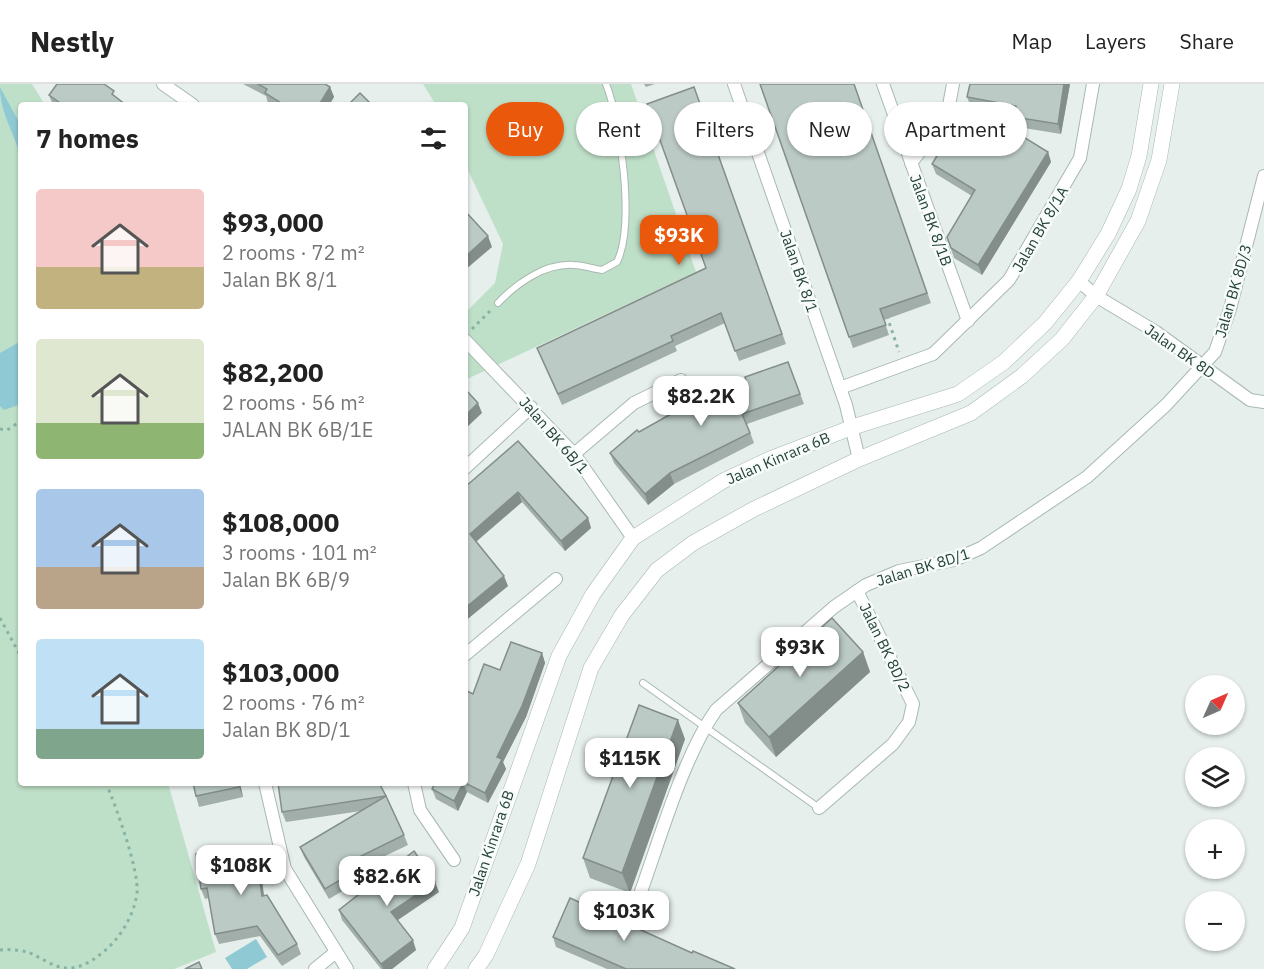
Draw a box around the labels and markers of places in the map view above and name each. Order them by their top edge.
pin: $93K [643,215,715,266]
pin: $82.2K [652,376,750,427]
pin: $93K [764,627,836,678]
pin: $115K [588,738,672,789]
pin: $108K [199,845,283,896]
pin: $82.6K [338,856,436,907]
pin: $103K [582,891,666,942]

